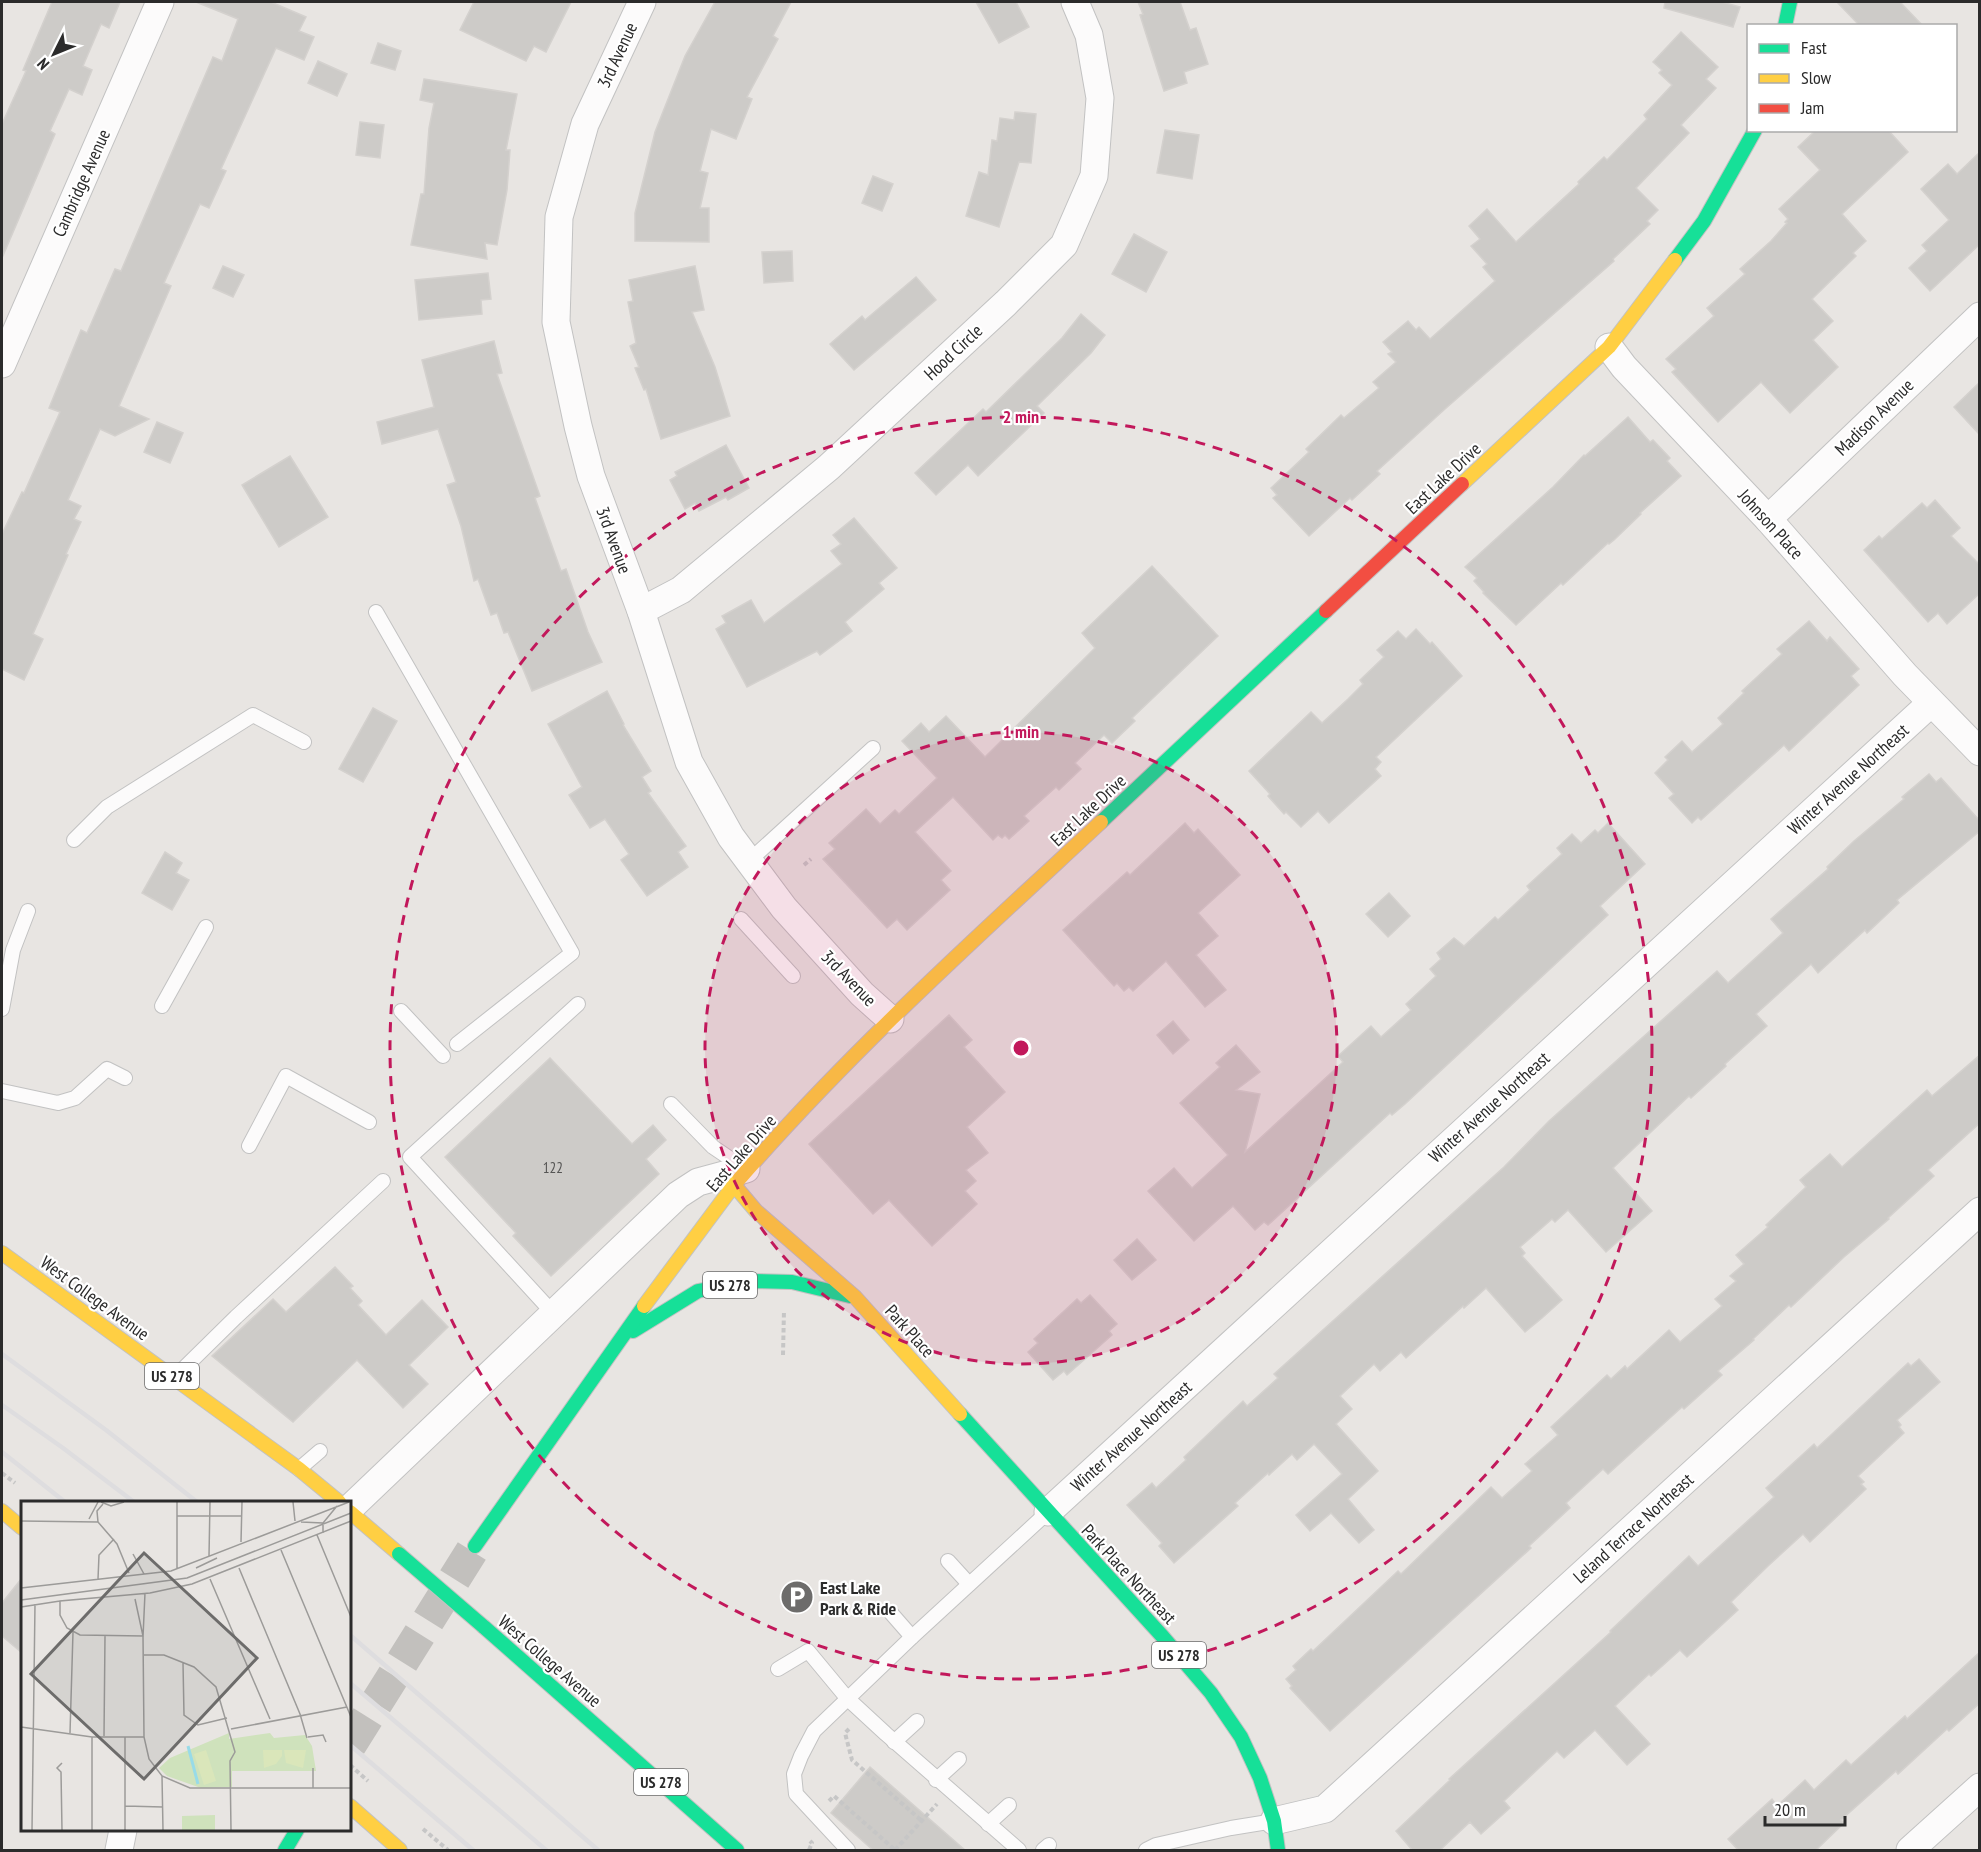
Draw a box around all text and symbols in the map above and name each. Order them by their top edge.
street label: 3rd Avenue [592,19,642,91]
north arrow [24,24,84,84]
legend [1747,24,1957,132]
text: Fast [1801,36,1827,59]
text: N [33,54,53,74]
text: Slow [1801,66,1832,89]
text: Jam [1800,96,1824,119]
street label: Cambridge Avenue [47,126,115,240]
street label: Hood Circle [919,319,987,385]
street label: Madison Avenue [1830,374,1918,460]
text: 2 min [1003,405,1039,428]
street label: East Lake Drive [1400,437,1486,519]
street label: Johnson Place [1733,483,1809,564]
street label: 3rd Avenue [591,503,637,577]
street label: Winter Avenue Northeast [1783,719,1913,839]
text: 1 min [1003,720,1039,743]
street label: East Lake Drive [1045,769,1131,851]
street label: 3rd Avenue [817,945,881,1011]
centre of rings [1011,1038,1031,1058]
street label: Winter Avenue Northeast [1424,1047,1554,1167]
street label: East Lake Drive [701,1110,781,1196]
house number: 122 [543,1158,563,1177]
street label: West College Avenue [36,1251,154,1345]
road number: US 278 [703,1272,757,1298]
street label: Park Place [880,1300,940,1362]
road number: US 278 [145,1363,199,1389]
street label: Winter Avenue Northeast [1066,1376,1196,1496]
street label: Leland Terrace Northeast [1568,1468,1698,1588]
inset map [21,1501,351,1831]
street label: Park Place Northeast [1077,1519,1181,1629]
place label: East Lake Park & Ride [820,1576,896,1620]
parking icon: East Lake Park & Ride [779,1579,815,1615]
street label: West College Avenue [494,1610,606,1712]
road number: US 278 [1152,1642,1206,1668]
road number: US 278 [634,1769,688,1795]
scale bar [1765,1789,1844,1827]
text: 20 m [1774,1798,1806,1821]

